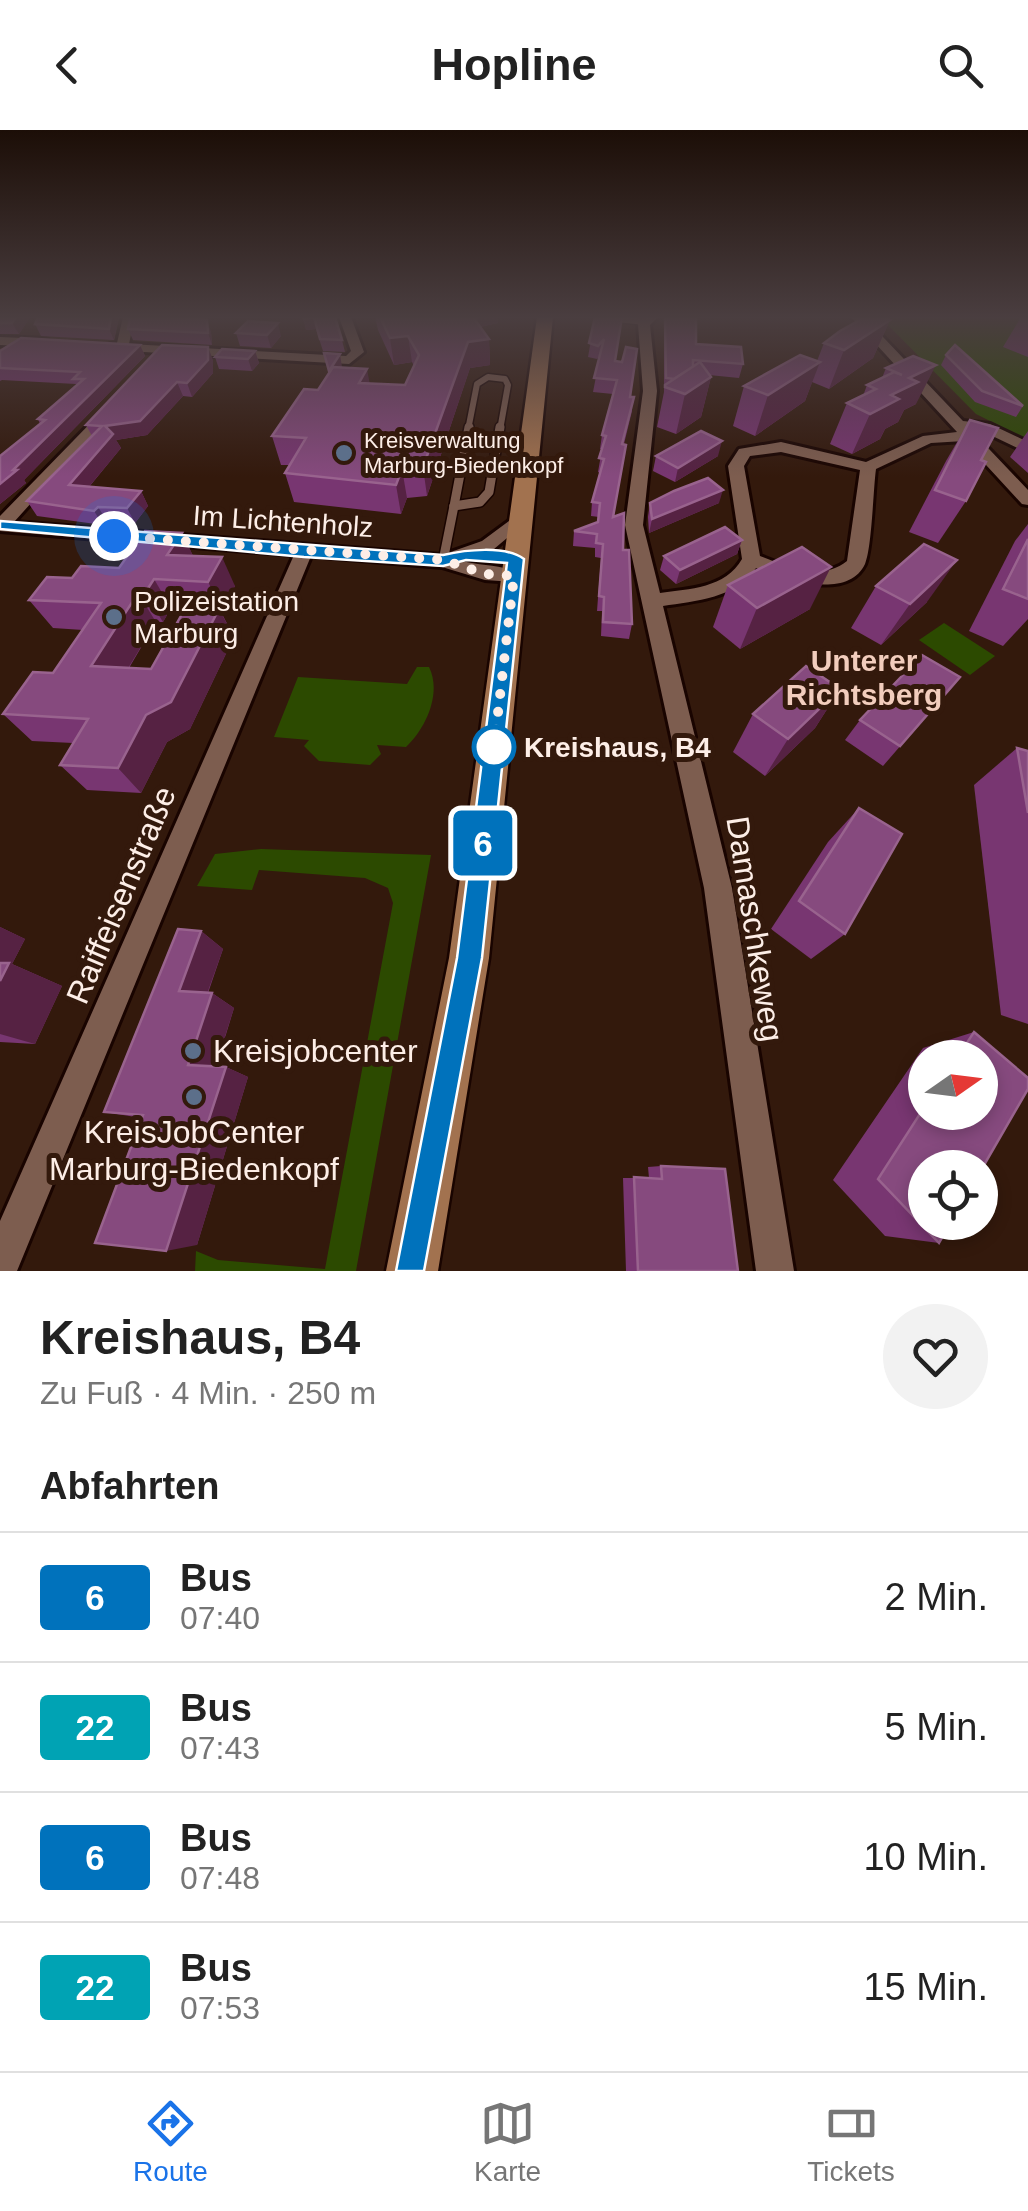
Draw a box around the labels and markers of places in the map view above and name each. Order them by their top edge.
place label: Kreisverwaltung Marburg-Biedenkopf [364,428,564,478]
marker: Kreisverwaltung Marburg-Biedenkopf [333,442,355,464]
place label: Polizeistation Marburg [134,586,299,649]
marker: Polizeistation Marburg [103,606,125,628]
marker: Kreishaus, B4 [473,726,515,768]
place label: Kreishaus, B4 [524,732,711,763]
place label: Kreisjobcenter [213,1033,418,1069]
marker: Kreisjobcenter [182,1040,204,1062]
marker: KreisJobCenter Marburg-Biedenkopf [183,1086,205,1108]
place label: KreisJobCenter Marburg-Biedenkopf [49,1114,339,1187]

